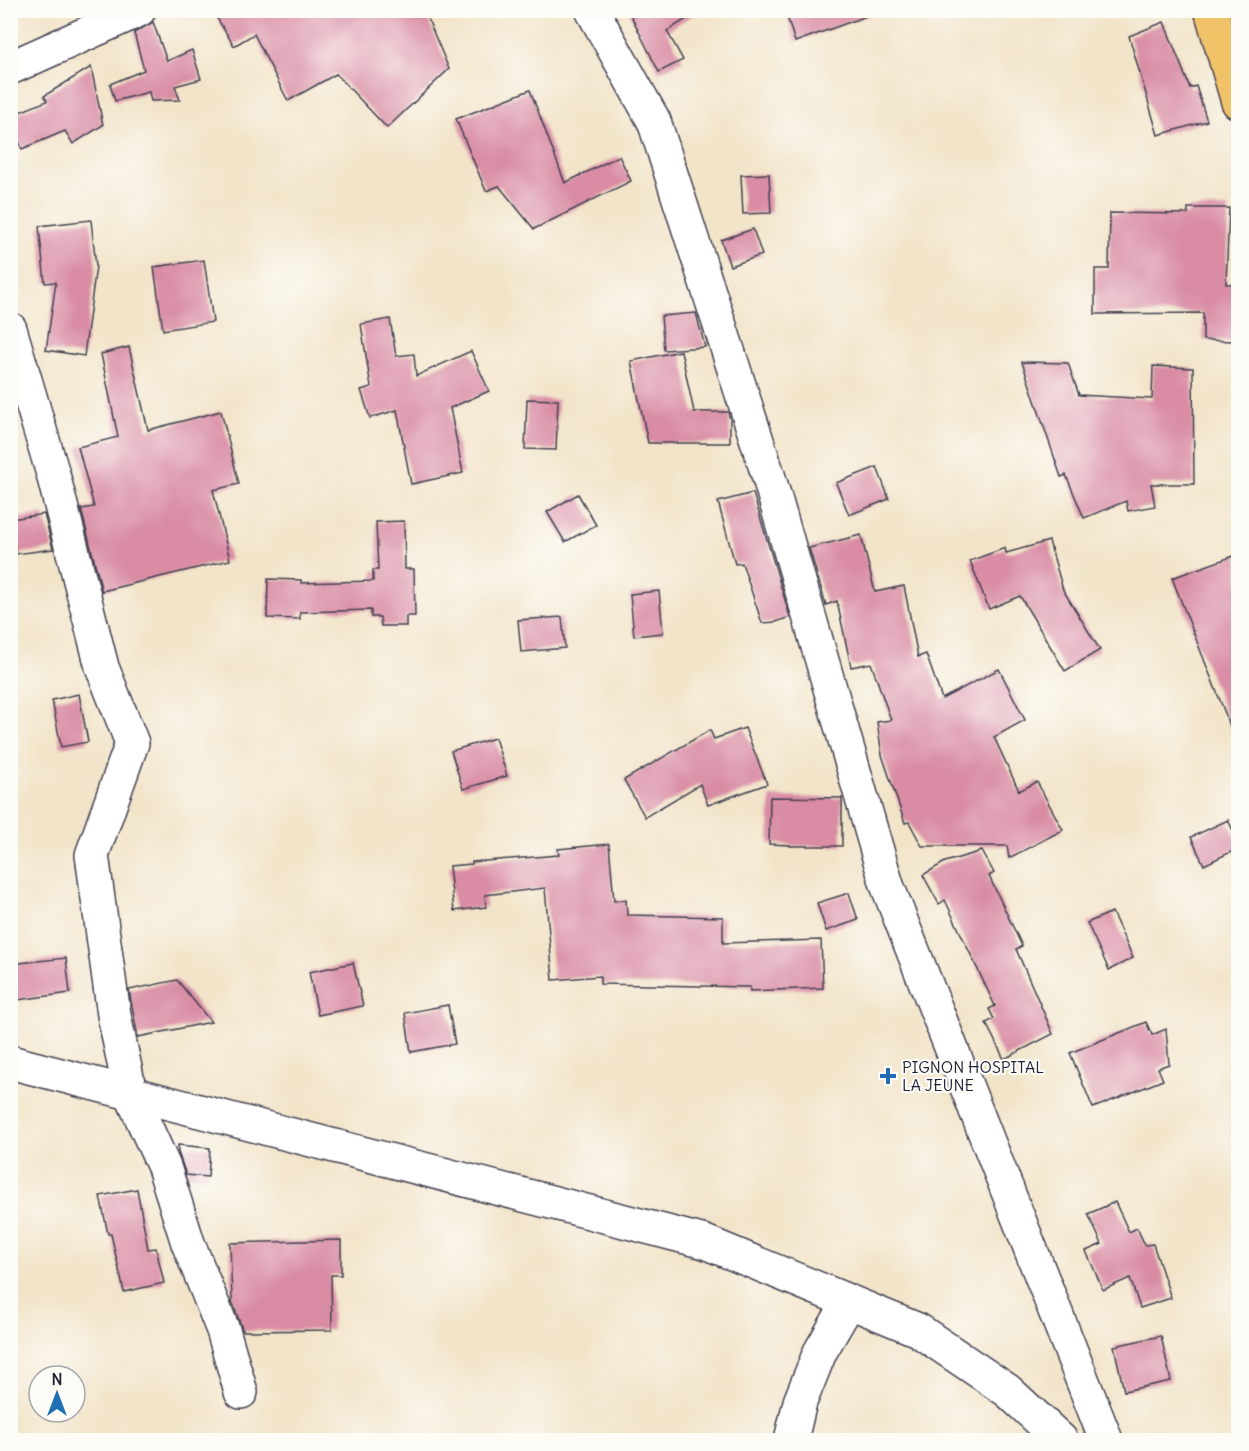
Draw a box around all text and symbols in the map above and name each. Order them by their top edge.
place label: PIGNON HOSPITAL LA JEUNE [902,1057,1044,1095]
marker: PIGNON HOSPITAL LA JEUNE [879,1067,897,1085]
north arrow [27,1364,87,1424]
text: N [51,1369,63,1389]

